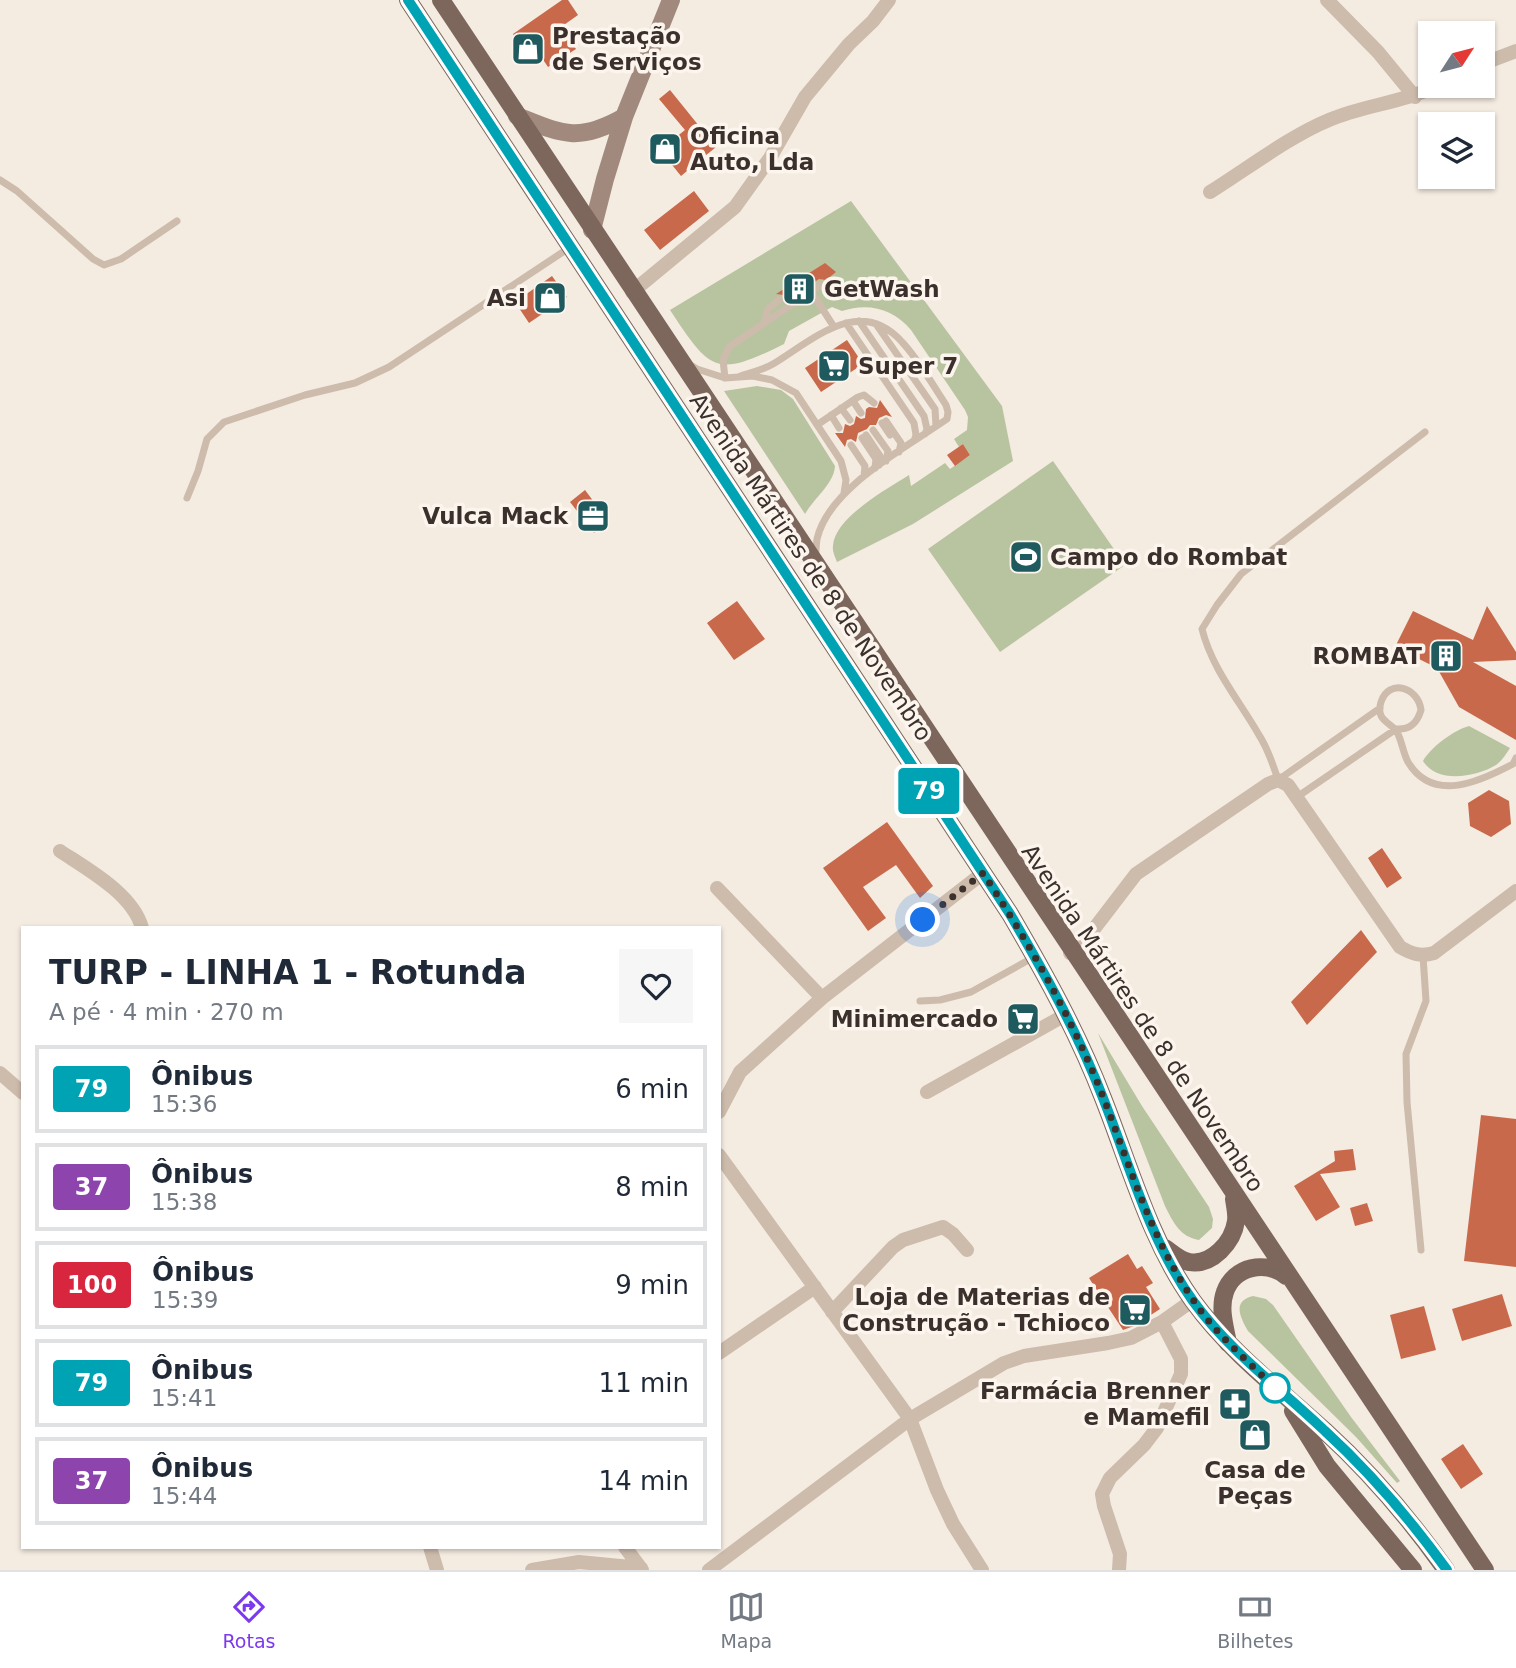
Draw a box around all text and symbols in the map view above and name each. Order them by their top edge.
north arrow [1418,21,1494,98]
map controls [1418,21,1495,189]
place label: Prestação de Serviços [552,23,702,75]
shop icon: Prestação de Serviços [509,30,547,68]
button: layers [1418,112,1495,189]
place label: Oficina Auto, Lda [690,123,814,175]
shop icon: Oficina Auto, Lda [646,130,684,168]
building icon: GetWash [780,270,818,308]
place label: GetWash [824,276,940,302]
shop icon: Asi [531,279,569,317]
place label: Asi [487,285,526,311]
supermarket icon: Super 7 [815,347,853,385]
place label: Super 7 [858,353,958,379]
street label: Avenida Mártires de 8 de Novembro [685,388,937,746]
office icon: Vulca Mack [574,497,612,535]
place label: Vulca Mack [422,503,569,529]
sports icon: Campo do Rombat [1007,538,1045,576]
place label: Campo do Rombat [1050,544,1287,570]
building icon: ROMBAT [1427,637,1465,675]
place label: ROMBAT [1313,643,1422,669]
line badge: 79 [898,768,960,814]
text: 79 [912,777,946,805]
street label: Avenida Mártires de 8 de Novembro [1017,839,1269,1197]
your location [905,902,940,937]
button: heart [619,949,693,1023]
text: TURP - LINHA 1 - Rotunda [49,953,527,992]
text: A pé · 4 min · 270 m [49,999,284,1025]
supermarket icon: Minimercado [1004,1000,1042,1038]
place label: Minimercado [831,1006,998,1032]
text: Ônibus [151,1061,253,1091]
text: 6 min [615,1074,689,1104]
text: 79 [75,1075,108,1103]
text: 15:36 [151,1091,217,1117]
text: Ônibus [151,1159,253,1189]
text: 8 min [615,1172,689,1202]
text: 37 [75,1173,108,1201]
text: 15:38 [151,1189,217,1215]
text: Ônibus [152,1257,254,1287]
text: 9 min [615,1270,689,1300]
text: 100 [67,1271,117,1299]
place label: Loja de Materias de Construção - Tchioco [842,1284,1110,1336]
text: 15:39 [152,1287,218,1313]
supermarket icon: Loja de Materias de Construção - Tchioco [1116,1291,1154,1329]
text: Ônibus [151,1355,253,1385]
text: 11 min [599,1368,689,1398]
text: 79 [75,1369,108,1397]
unlabelled marker [1260,1373,1290,1403]
place label: Farmácia Brenner e Mamefil [980,1378,1211,1430]
text: 15:41 [151,1385,217,1411]
pharmacy icon: Farmácia Brenner e Mamefil [1216,1385,1254,1423]
shop icon: Casa de Peças [1236,1416,1274,1454]
text: Ônibus [151,1453,253,1483]
place label: Casa de Peças [1204,1457,1306,1509]
text: 14 min [599,1466,689,1496]
text: 37 [75,1467,108,1495]
text: 15:44 [151,1483,217,1509]
tab: Rotas [222,1588,275,1652]
tab: Mapa [720,1588,772,1652]
tab: Bilhetes [1217,1588,1294,1652]

